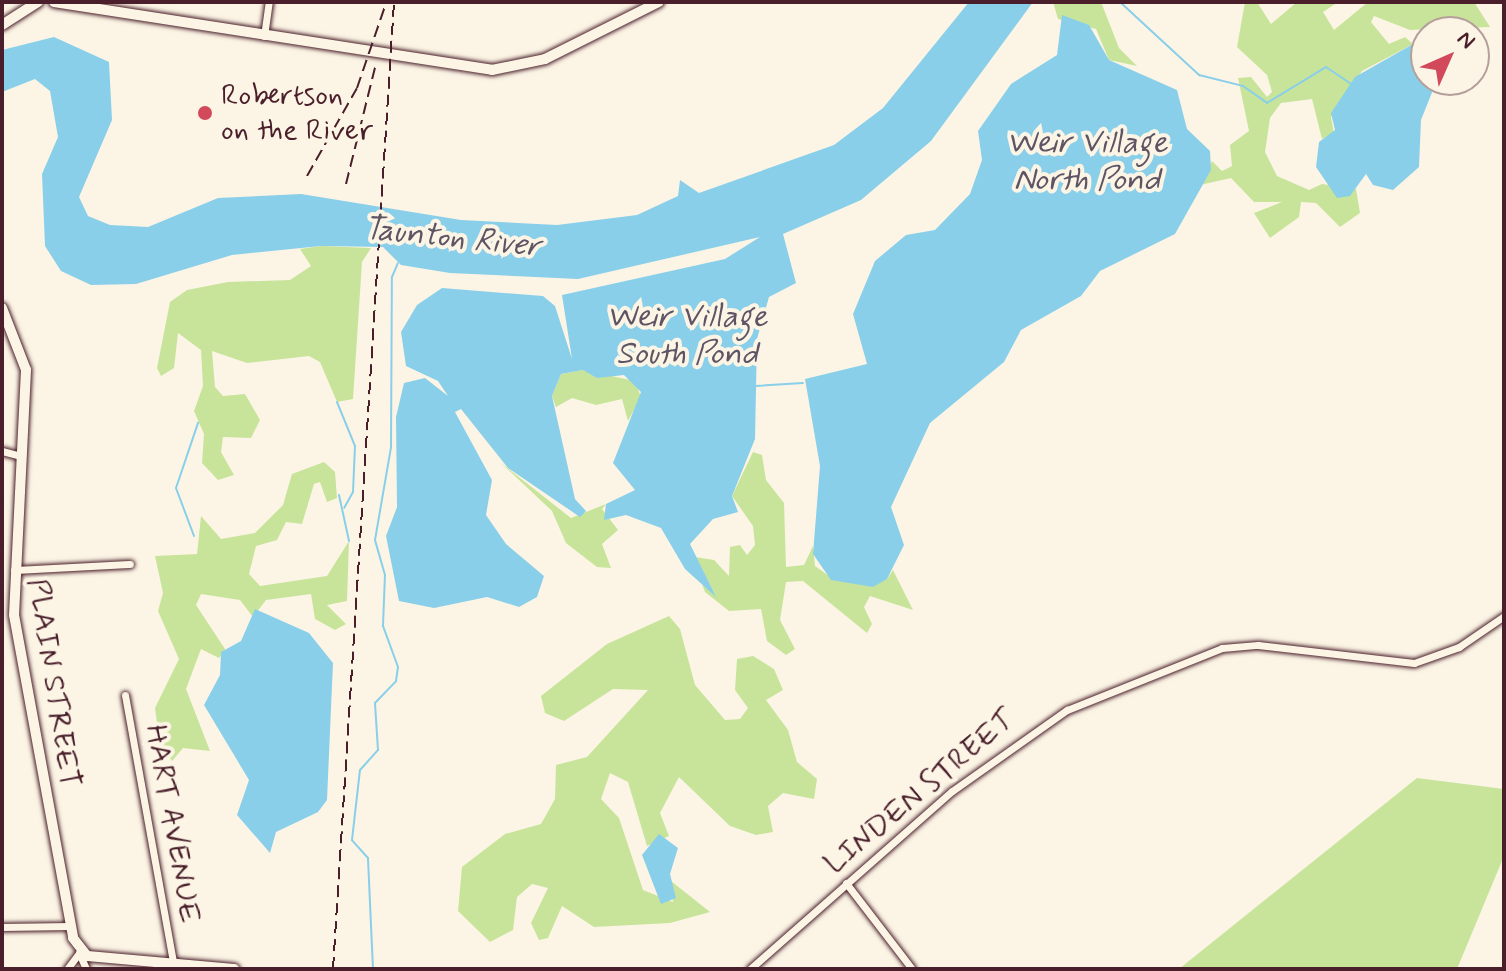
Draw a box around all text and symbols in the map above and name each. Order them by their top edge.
north arrow [1410,16,1490,96]
text: N [1450,25,1481,56]
place label: Robertson on the River [221,78,372,148]
marker: Robertson on the River [196,104,214,122]
water label: Weir Village North Pond [1007,125,1167,200]
water label: Taunton River [360,209,544,267]
water label: Weir Village South Pond [607,299,767,374]
street label: PLAIN STREET [19,576,87,790]
street label: LINDEN STREET [817,701,1023,883]
street label: HART AVENUE [137,722,207,926]

